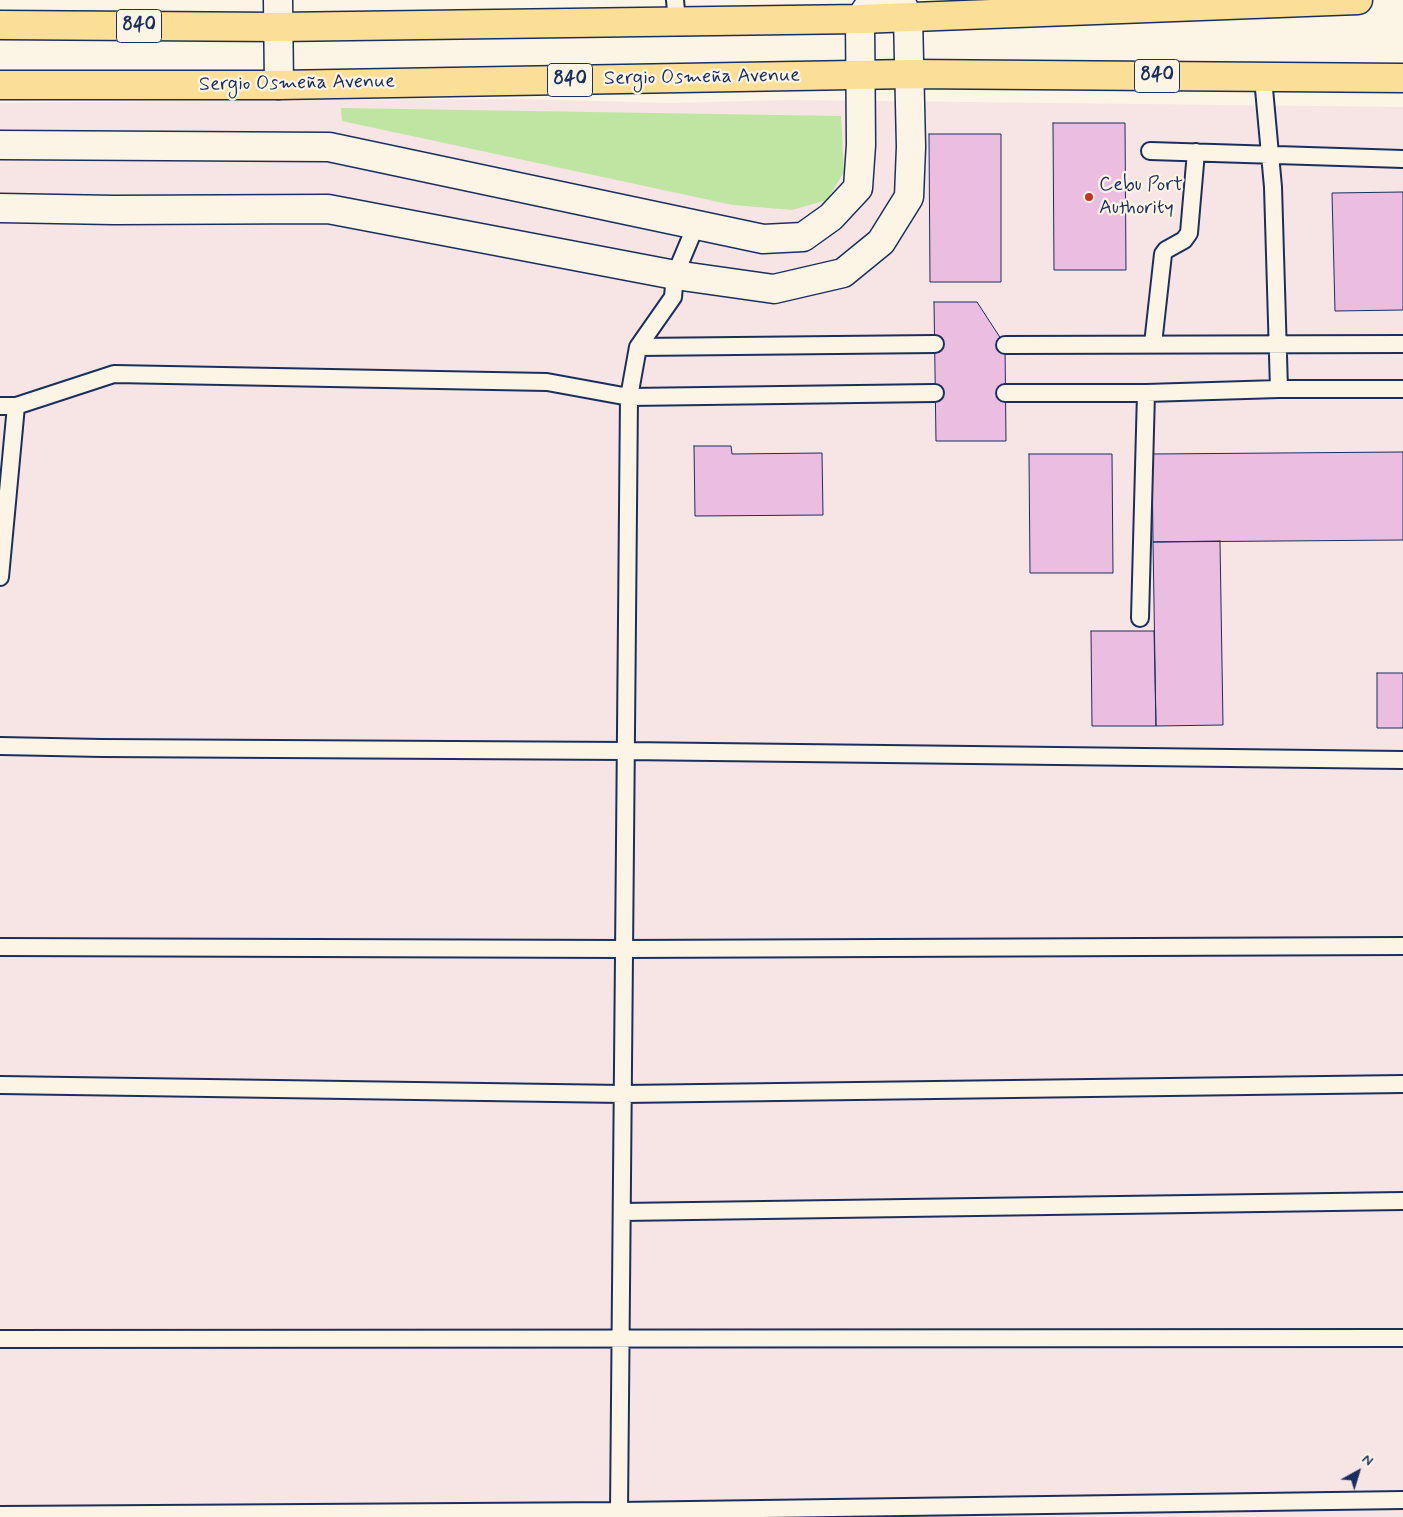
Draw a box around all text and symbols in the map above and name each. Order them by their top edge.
road number: 840 [116,10,162,42]
road number: 840 [1134,59,1180,92]
road number: 840 [548,64,592,96]
street label: Sergio Osmeña Avenue [604,64,800,92]
street label: Sergio Osmeña Avenue [199,70,395,98]
place label: Cebu Port Authority [1099,174,1183,221]
marker: Cebu Port Authority [1083,191,1095,203]
north arrow [1333,1447,1383,1497]
text: N [1358,1450,1377,1470]

